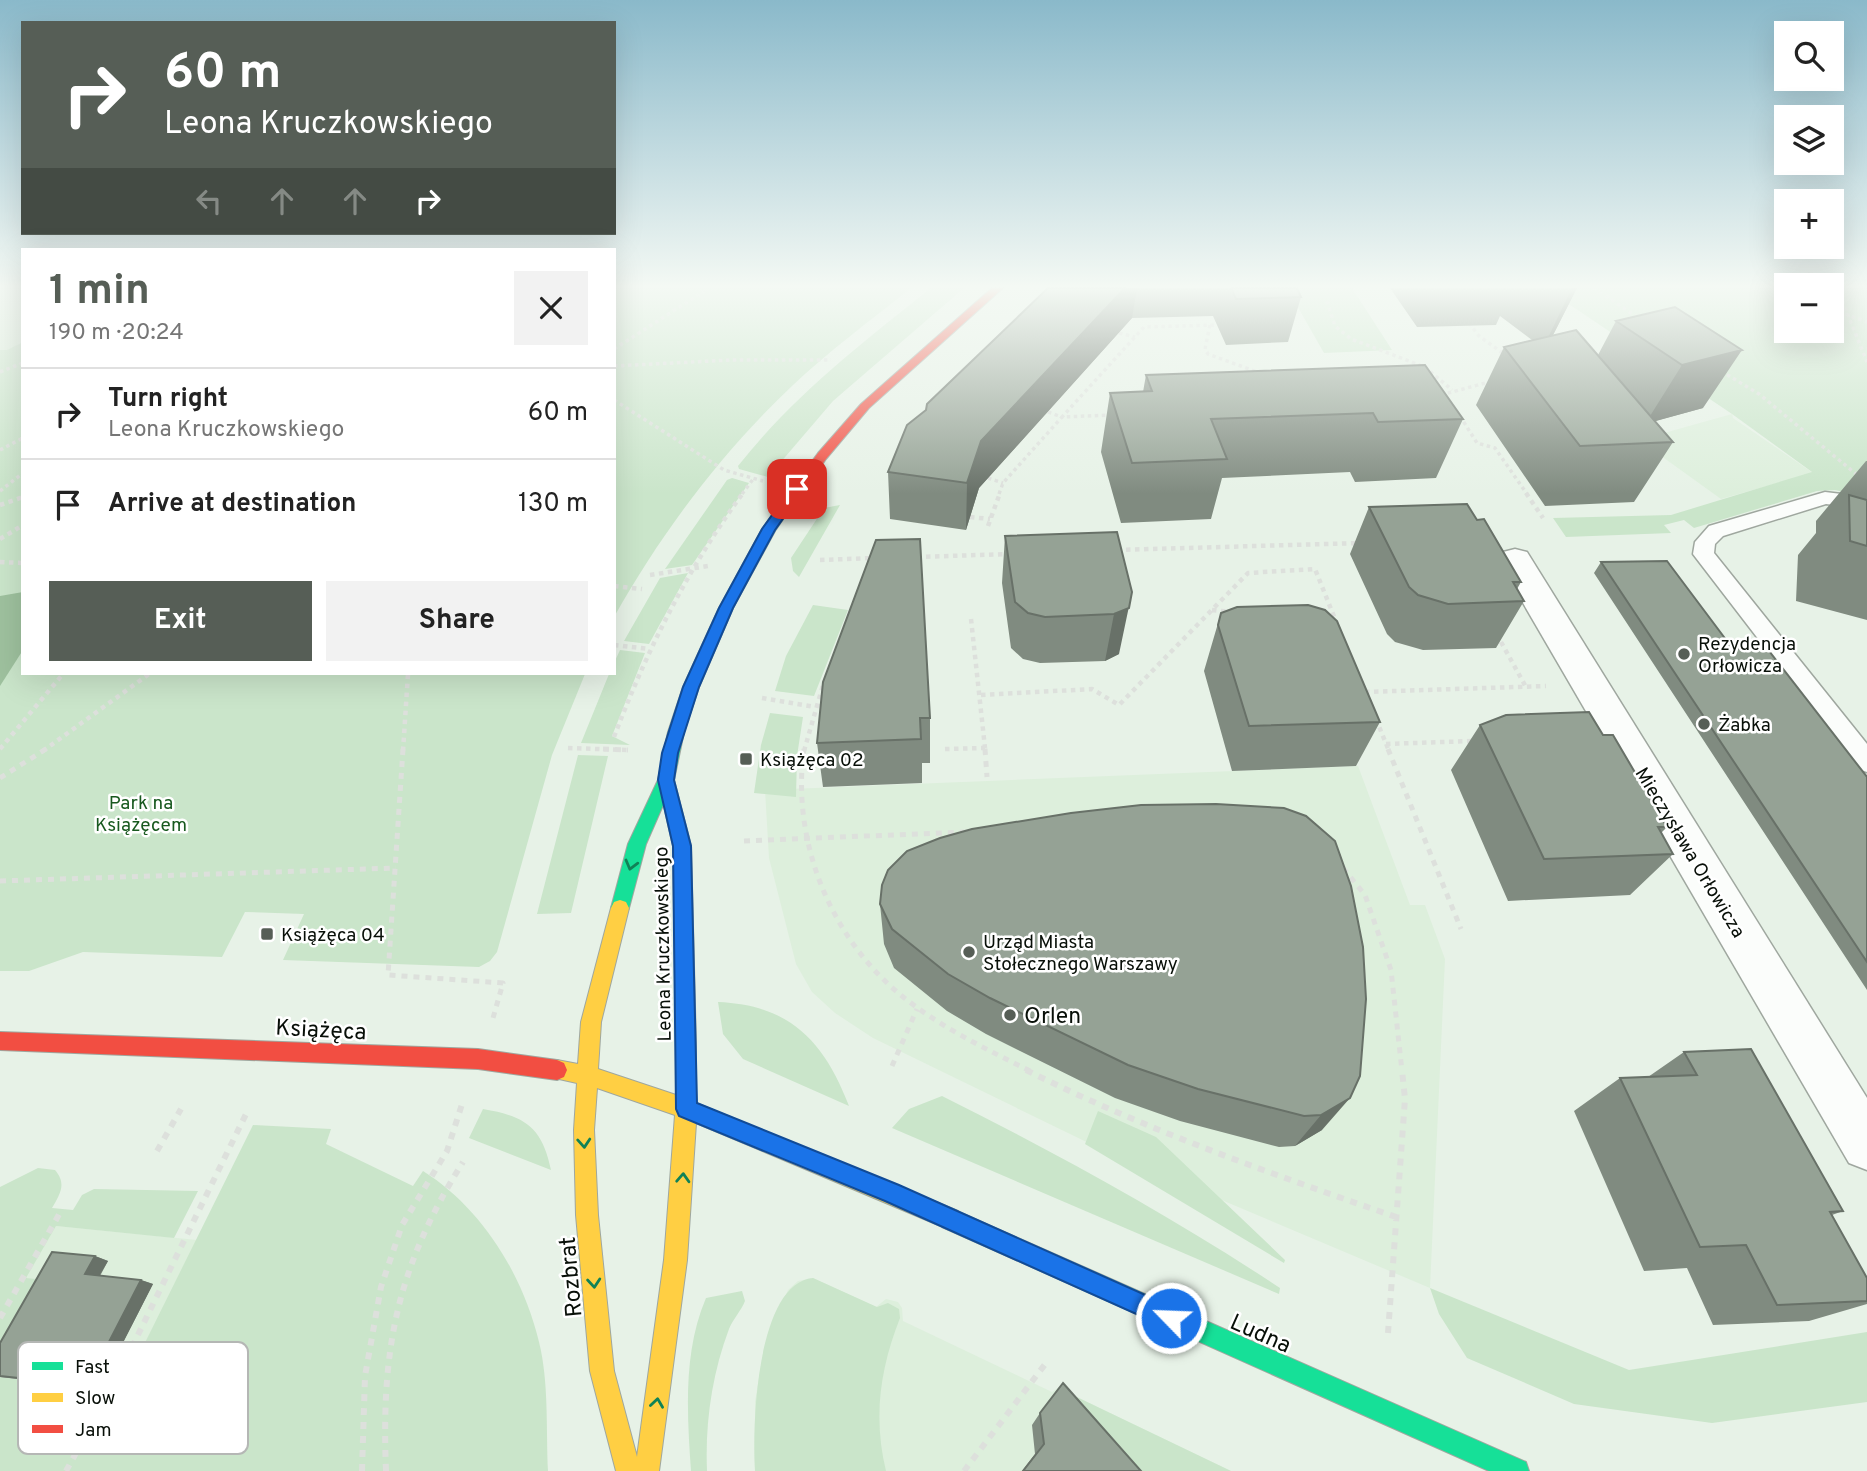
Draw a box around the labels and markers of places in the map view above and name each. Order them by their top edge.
pin [767,459,827,519]
place label: Rezydencja Orłowicza [1698,633,1796,679]
marker: Rezydencja Orłowicza [1676,646,1692,662]
place label: Żabka [1718,713,1771,738]
marker: Żabka [1696,716,1712,732]
place label: Książęca 02 [760,749,864,773]
marker: Książęca 02 [738,751,754,767]
place label: Książęca 04 [281,924,385,948]
marker: Książęca 04 [259,926,275,942]
place label: Urząd Miasta Stołecznego Warszawy [983,931,1178,977]
marker: Urząd Miasta Stołecznego Warszawy [961,944,977,960]
place label: Orlen [1024,1003,1081,1032]
marker: Orlen [1002,1007,1018,1023]

